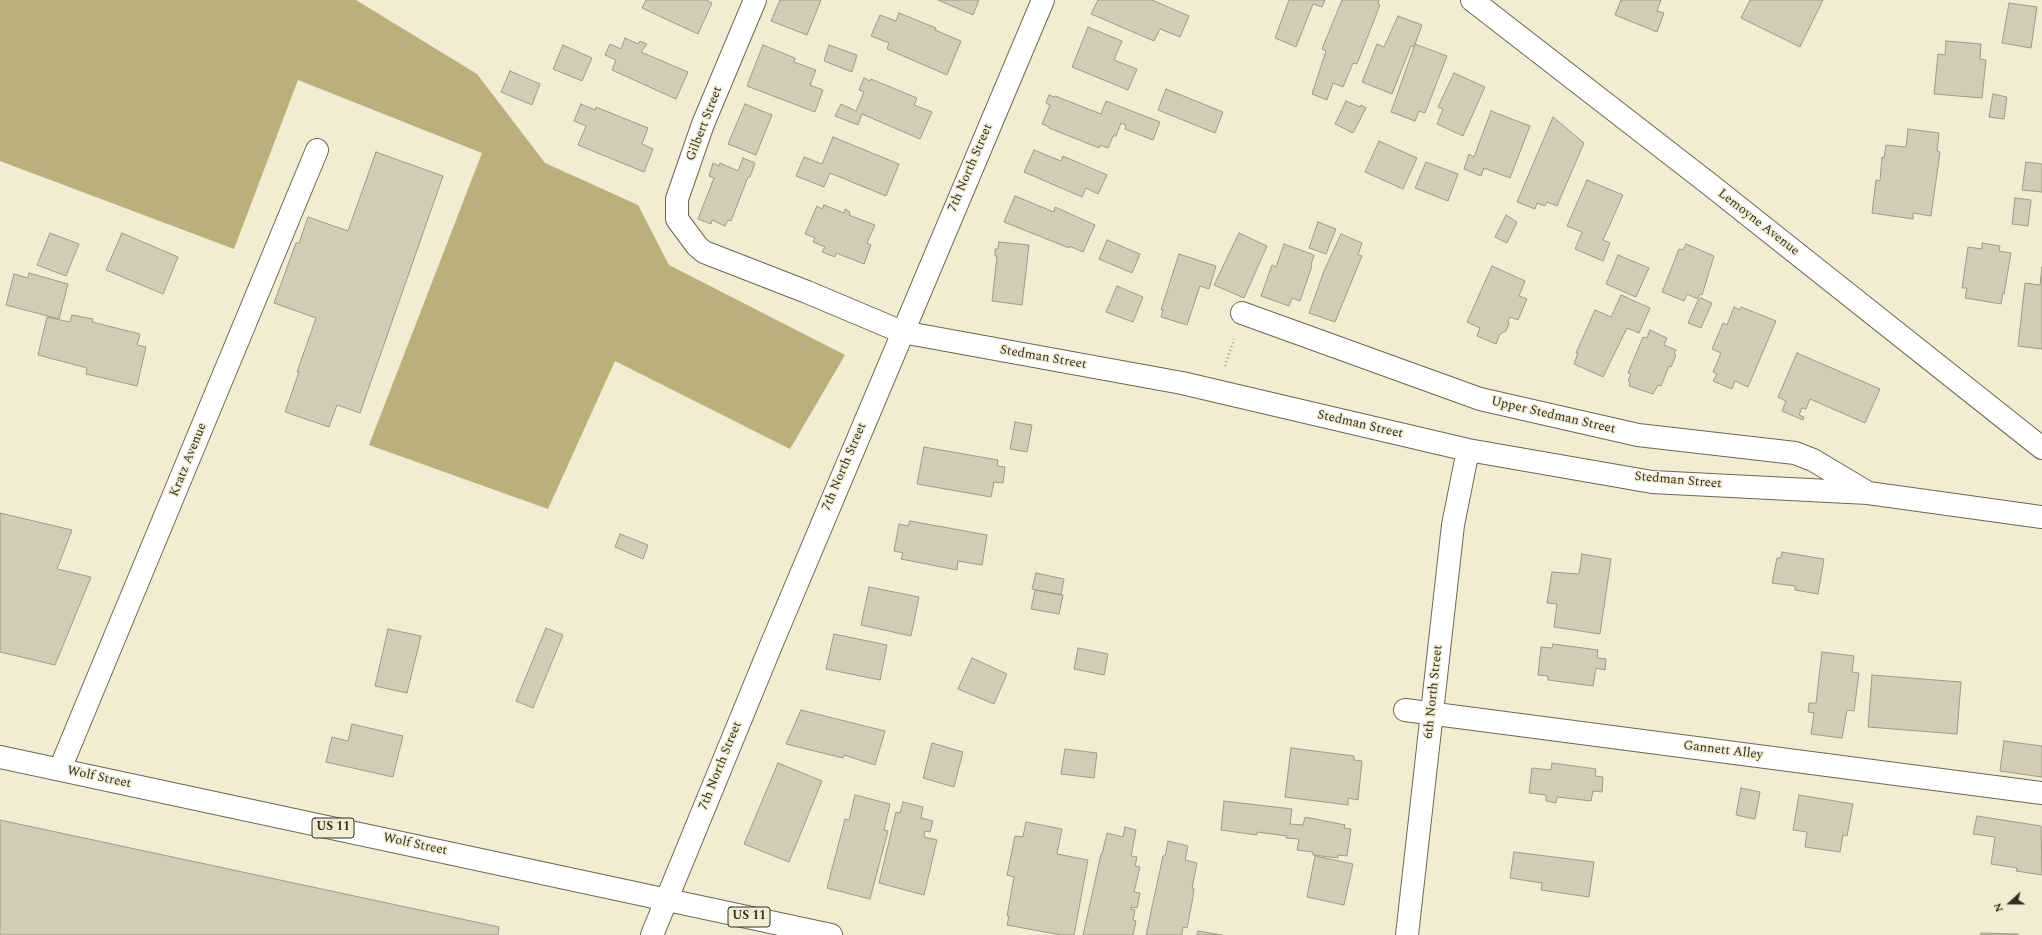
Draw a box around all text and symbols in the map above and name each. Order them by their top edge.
street label: Gilbert Street [684,84,726,164]
street label: 7th North Street [945,122,997,214]
street label: Lemoyne Avenue [1714,186,1802,260]
street label: Stedman Street [999,343,1087,373]
street label: Upper Stedman Street [1489,394,1617,438]
street label: Stedman Street [1316,408,1404,442]
street label: Kratz Avenue [167,421,211,499]
street label: 7th North Street [819,421,871,513]
street label: Stedman Street [1634,469,1722,493]
street label: 6th North Street [1421,644,1447,740]
street label: 7th North Street [696,719,746,813]
street label: Gannett Alley [1682,738,1764,764]
street label: Wolf Street [66,764,132,792]
road number: US 11 [312,818,354,838]
street label: Wolf Street [382,831,448,859]
north arrow [1990,883,2030,923]
text: N [1989,900,2008,915]
road number: US 11 [728,907,770,927]

